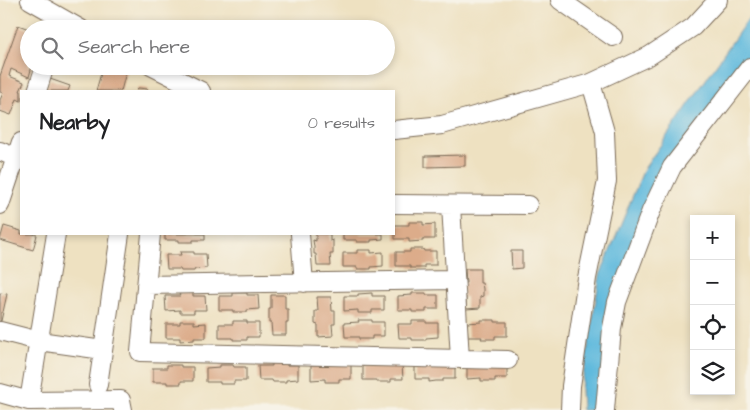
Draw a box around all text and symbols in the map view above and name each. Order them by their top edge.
search box [20,20,395,75]
icon: search [38,34,66,62]
text: Search here [78,34,190,61]
text: Nearby [40,108,110,137]
text: 0 results [308,112,375,134]
map controls [690,215,735,395]
button: + [690,215,735,260]
button: − [690,260,735,305]
button: locate [690,305,735,350]
button: layers [690,350,735,395]

